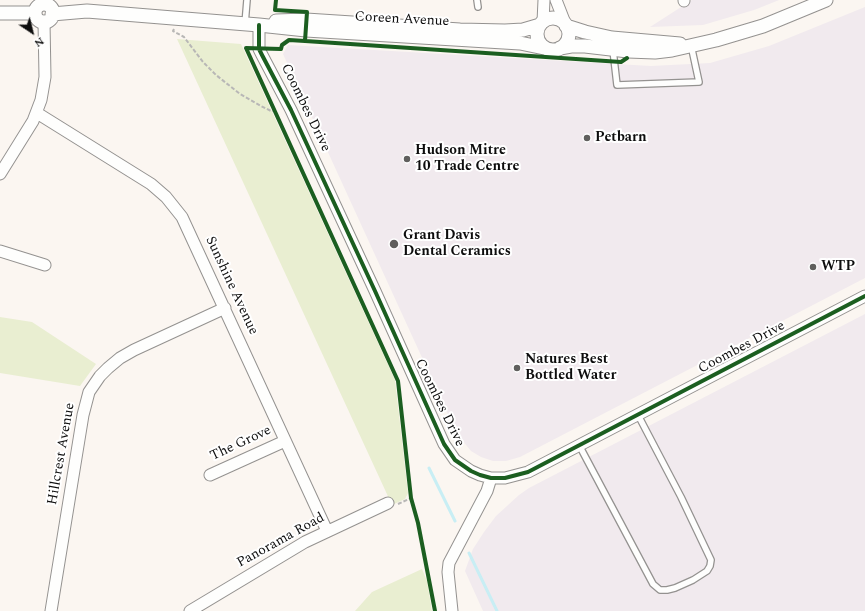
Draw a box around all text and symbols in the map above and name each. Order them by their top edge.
street label: Coreen Avenue [354,9,450,31]
north arrow [12,12,52,52]
text: N [31,33,48,52]
street label: Coombes Drive [276,61,334,155]
place label: Petbarn [595,130,647,146]
marker: Petbarn [582,133,592,143]
place label: Hudson Mitre 10 Trade Centre [415,143,519,176]
marker: Hudson Mitre 10 Trade Centre [402,154,412,164]
place label: Grant Davis Dental Ceramics [403,228,511,260]
street label: Sunshine Avenue [201,234,261,338]
marker: Grant Davis Dental Ceramics [388,238,400,250]
place label: WTP [821,259,855,275]
marker: WTP [808,262,818,272]
street label: Coombes Drive [696,318,788,378]
place label: Natures Best Bottled Water [525,352,616,384]
street label: Coombes Drive [410,356,468,450]
marker: Natures Best Bottled Water [512,363,522,373]
street label: Hillcrest Avenue [45,402,79,506]
street label: The Grove [208,423,274,465]
street label: Panorama Road [234,510,328,572]

